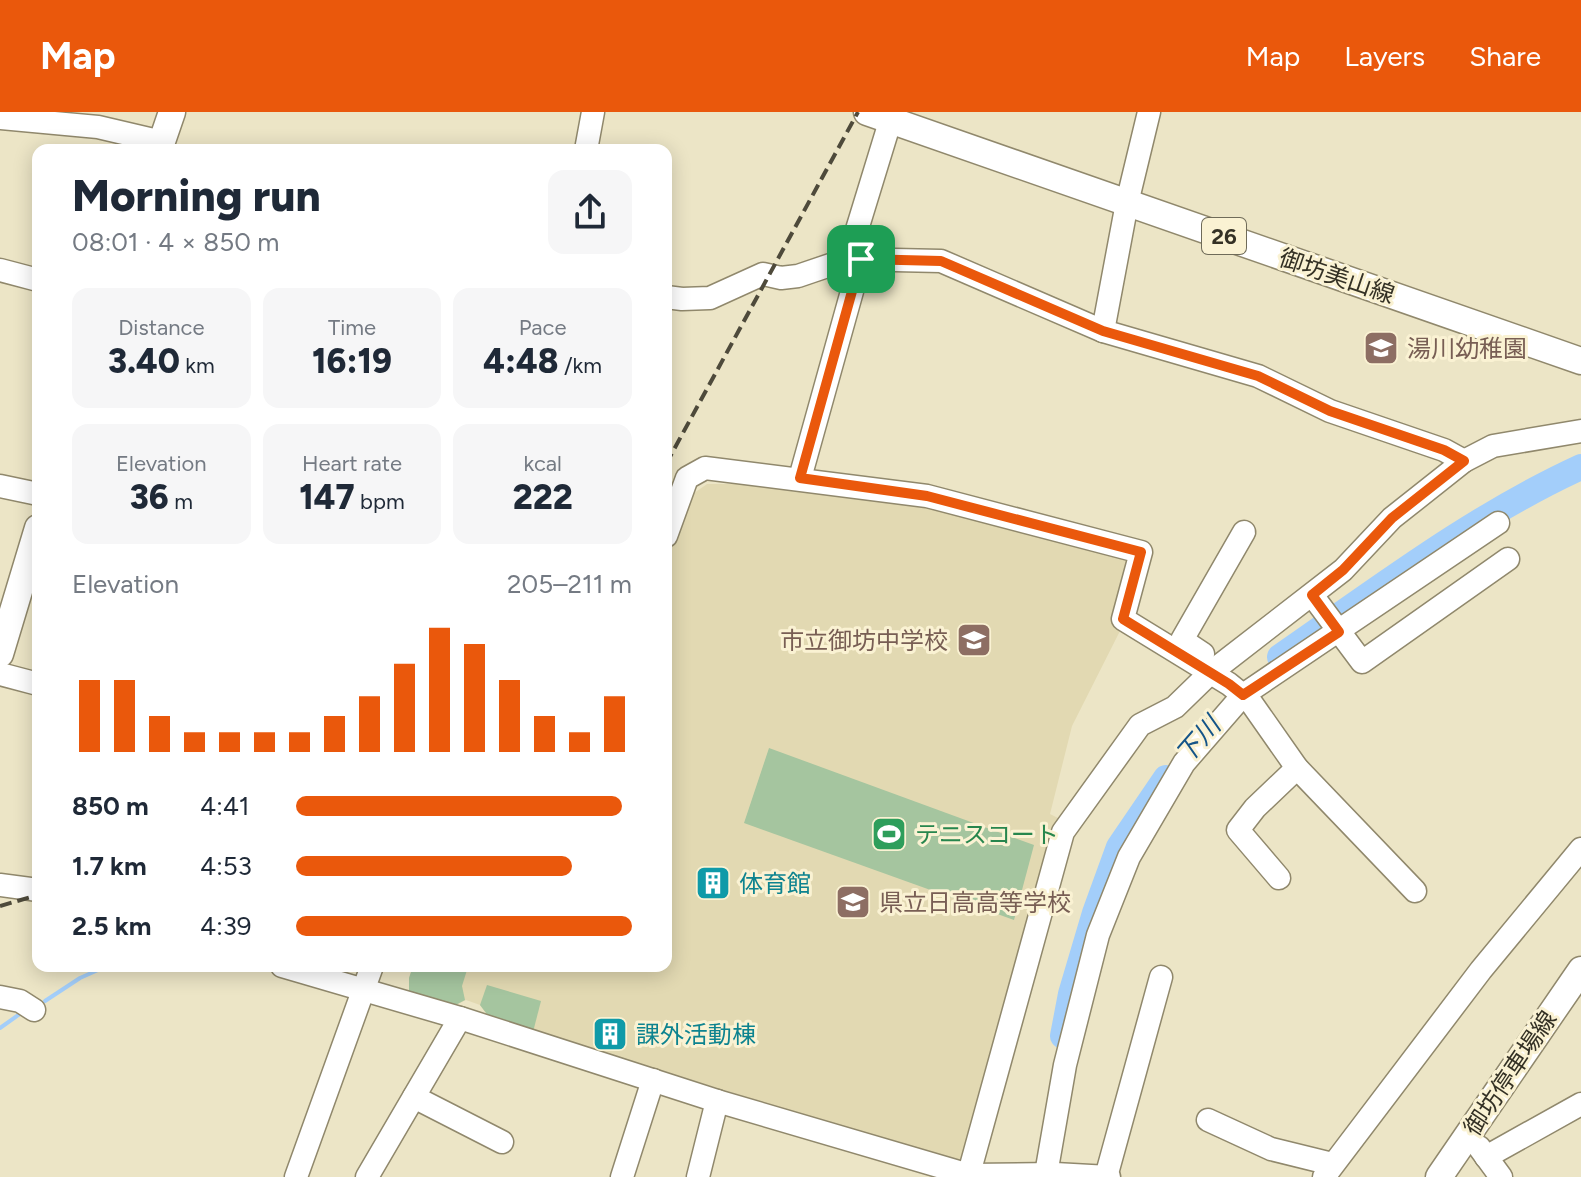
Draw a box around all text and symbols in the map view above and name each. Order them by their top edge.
text: Map [40,33,116,79]
text: Map [1246,39,1300,73]
text: Layers [1344,39,1425,73]
text: Share [1469,39,1541,73]
text: Morning run [72,169,321,222]
button: share [548,170,632,254]
road number: 26 [1202,218,1246,254]
pin [827,225,895,293]
text: 08:01 · 4 × 850 m [72,226,279,258]
icon: arrive [839,237,883,281]
street label: 御坊美山線 [1276,243,1398,309]
text: Distance [118,314,204,341]
text: Time [328,314,376,341]
text: Pace [519,314,566,341]
school or university icon: 湯川幼稚園 [1362,329,1400,367]
place label: 湯川幼稚園 [1407,334,1527,363]
text: 3.40 [108,341,180,382]
text: 16:19 [312,341,392,382]
text: 4:48 [483,341,559,382]
text: km [180,352,215,379]
text: /km [559,352,602,379]
text: Elevation [116,450,207,477]
text: Heart rate [302,450,402,477]
text: kcal [523,450,562,477]
text: 36 [130,477,169,518]
text: 147 [299,477,355,518]
text: 222 [513,477,573,518]
text: m [169,488,193,515]
text: bpm [355,488,405,515]
text: Elevation [72,568,179,600]
text: 205–211 m [507,568,632,600]
school or university icon: 市立御坊中学校 [955,621,993,659]
place label: 市立御坊中学校 [780,626,948,655]
water label: 下川 [1169,708,1229,770]
text: 850 m [72,790,149,822]
text: 4:41 [200,790,250,822]
sports icon: テニスコート [870,815,908,853]
place label: テニスコート [915,820,1059,849]
text: 1.7 km [72,850,147,882]
text: 4:53 [200,850,252,882]
building icon: 体育館 [694,864,732,902]
place label: 体育館 [739,869,811,898]
school or university icon: 県立日高高等学校 [834,883,872,921]
place label: 県立日高高等学校 [879,888,1071,917]
text: 2.5 km [72,910,151,942]
text: 4:39 [200,910,252,942]
street label: 御坊停車場線 [1458,1005,1562,1141]
building icon: 課外活動棟 [591,1015,629,1053]
place label: 課外活動棟 [636,1020,756,1049]

